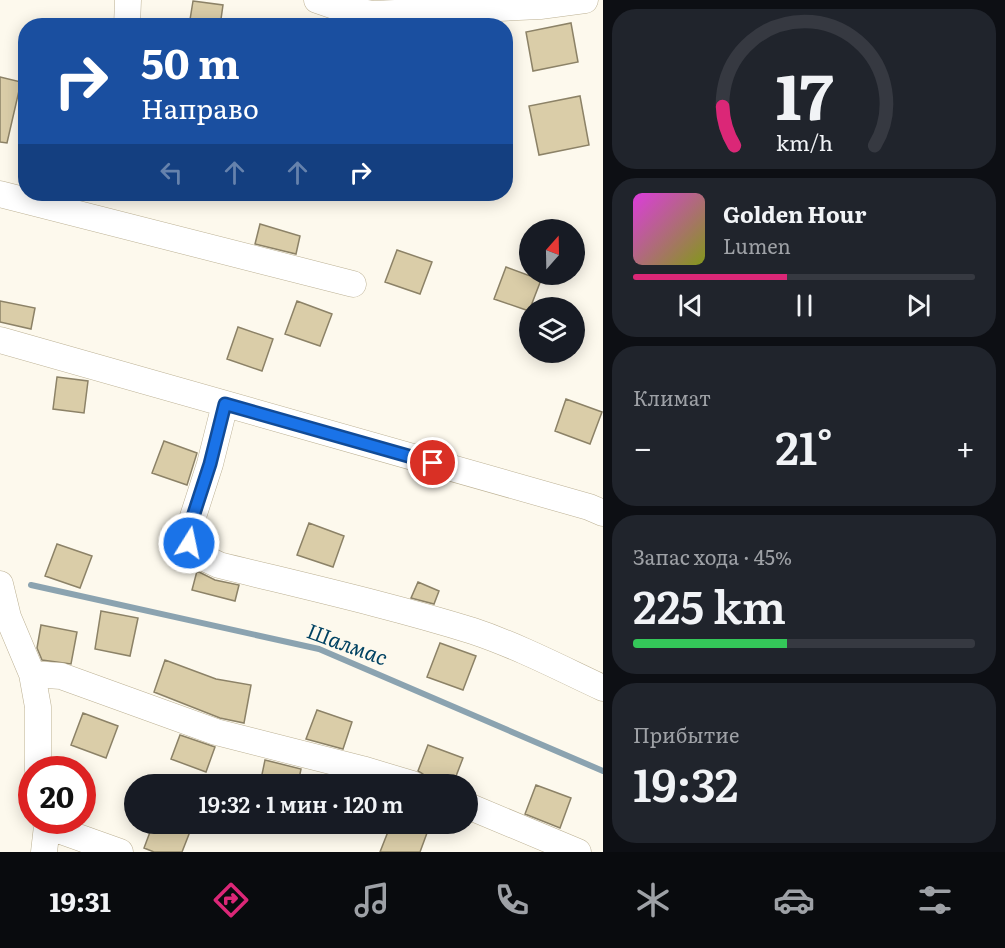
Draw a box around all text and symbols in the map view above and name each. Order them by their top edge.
text: 50 m [141,30,240,92]
icon: right [42,42,120,120]
text: 17 [775,47,833,139]
text: Направо [141,87,259,127]
text: km/h [775,126,833,158]
icon: left [155,156,188,189]
icon: ahead [218,156,251,189]
icon: ahead [281,156,314,189]
icon: right [344,156,377,189]
text: Golden Hour [723,197,866,230]
north arrow [519,219,585,285]
map controls [519,219,585,363]
text: Lumen [723,230,791,260]
icon: previous [674,289,707,322]
icon: pause [788,289,821,322]
icon: next [902,289,935,322]
button: layers [519,297,585,363]
text: Климат [633,382,711,412]
text: 21° [775,412,833,479]
text: − [633,421,652,470]
text: + [956,421,975,470]
pin [407,437,458,488]
icon: arrive [416,446,449,479]
position arrow [157,511,221,575]
text: Запас хода · 45% [633,541,792,571]
text: 225 km [633,571,786,638]
water label: Шалмас [303,614,393,672]
text: Прибытие [633,719,739,749]
text: 19:32 [633,749,738,816]
speed limit sign: 20 [18,756,96,834]
text: 19:32 · 1 мин · 120 m [199,787,403,820]
icon: directions [210,879,252,921]
icon: music [351,879,393,921]
icon: phone [491,879,533,921]
icon: climate [632,879,674,921]
icon: car [773,879,815,921]
icon: filters [914,879,956,921]
text: 19:31 [49,880,111,920]

